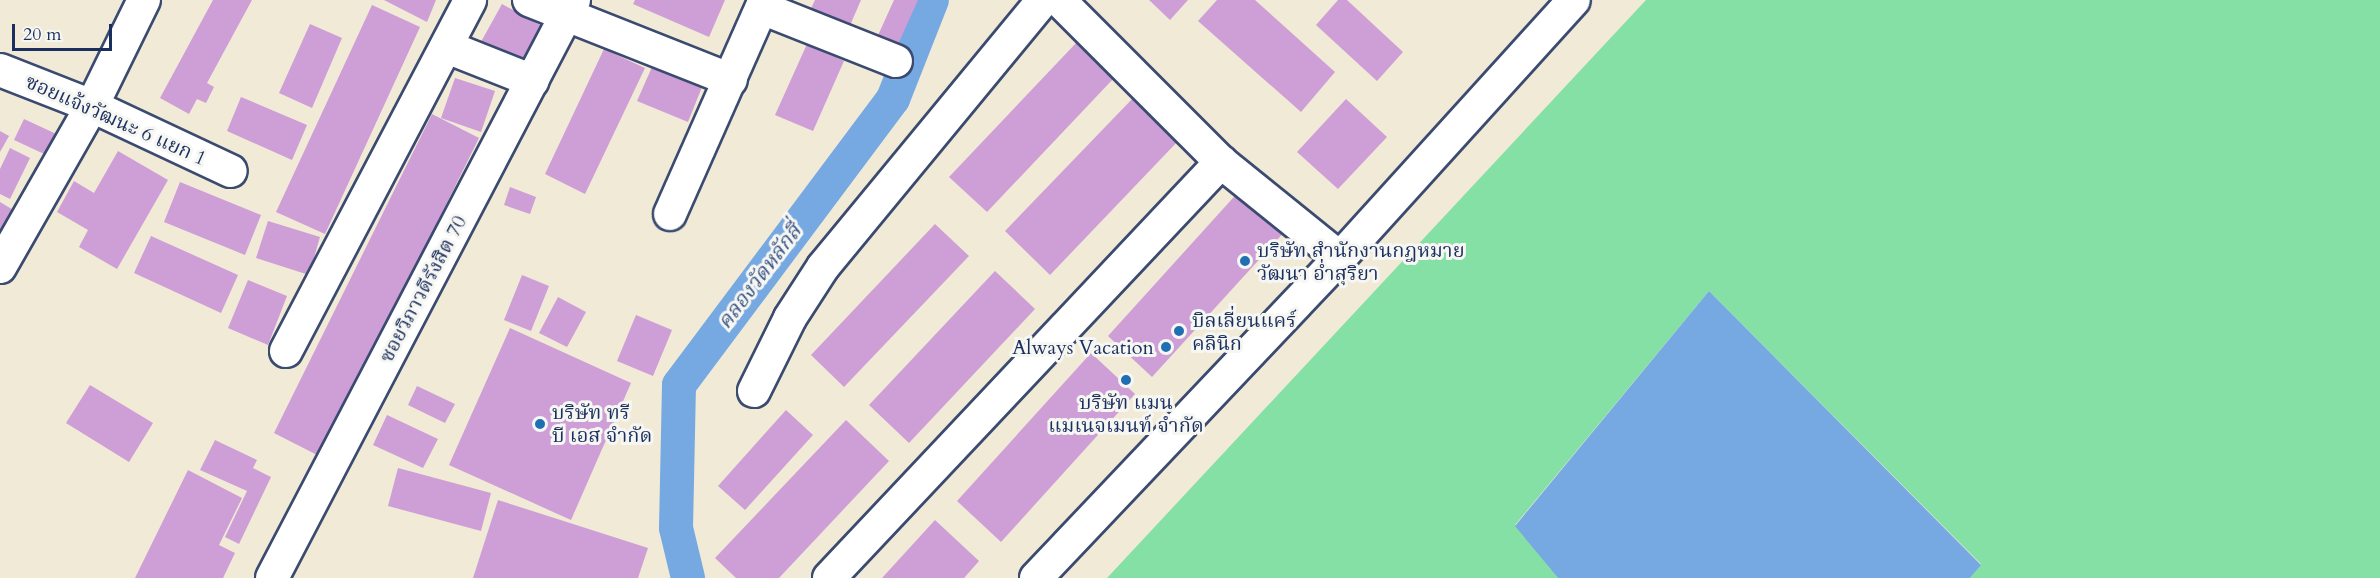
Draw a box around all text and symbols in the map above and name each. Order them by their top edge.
scale bar [15,12,116,50]
text: 20 m [23,22,62,47]
street label: ซอยแจ้งวัฒนะ 6 แยก 1 [22,69,210,171]
street label: ซอยวิภาวดีรังสิต 70 [374,212,472,366]
water label: คลองวัดหลักสี่ [713,220,807,334]
place label: บริษัท สำนักงานกฎหมาย วัฒนา อ่ำสุริยา [1257,238,1465,285]
marker: บริษัท สำนักงานกฎหมาย วัฒนา อ่ำสุริยา [1238,254,1252,268]
place label: บิลเลี่ยนแคร์ คลินิก [1192,308,1296,355]
marker: บิลเลี่ยนแคร์ คลินิก [1170,322,1188,340]
place label: Always Vacation [1012,335,1154,359]
marker: Always Vacation [1159,340,1173,354]
marker: บริษัท แมน แมเนจเมนท์ จำกัด [1119,373,1133,387]
place label: บริษัท แมน แมเนจเมนท์ จำกัด [1048,390,1204,437]
place label: บริษัท ทรี บี เอส จำกัด [552,400,652,447]
marker: บริษัท ทรี บี เอส จำกัด [533,417,547,431]

